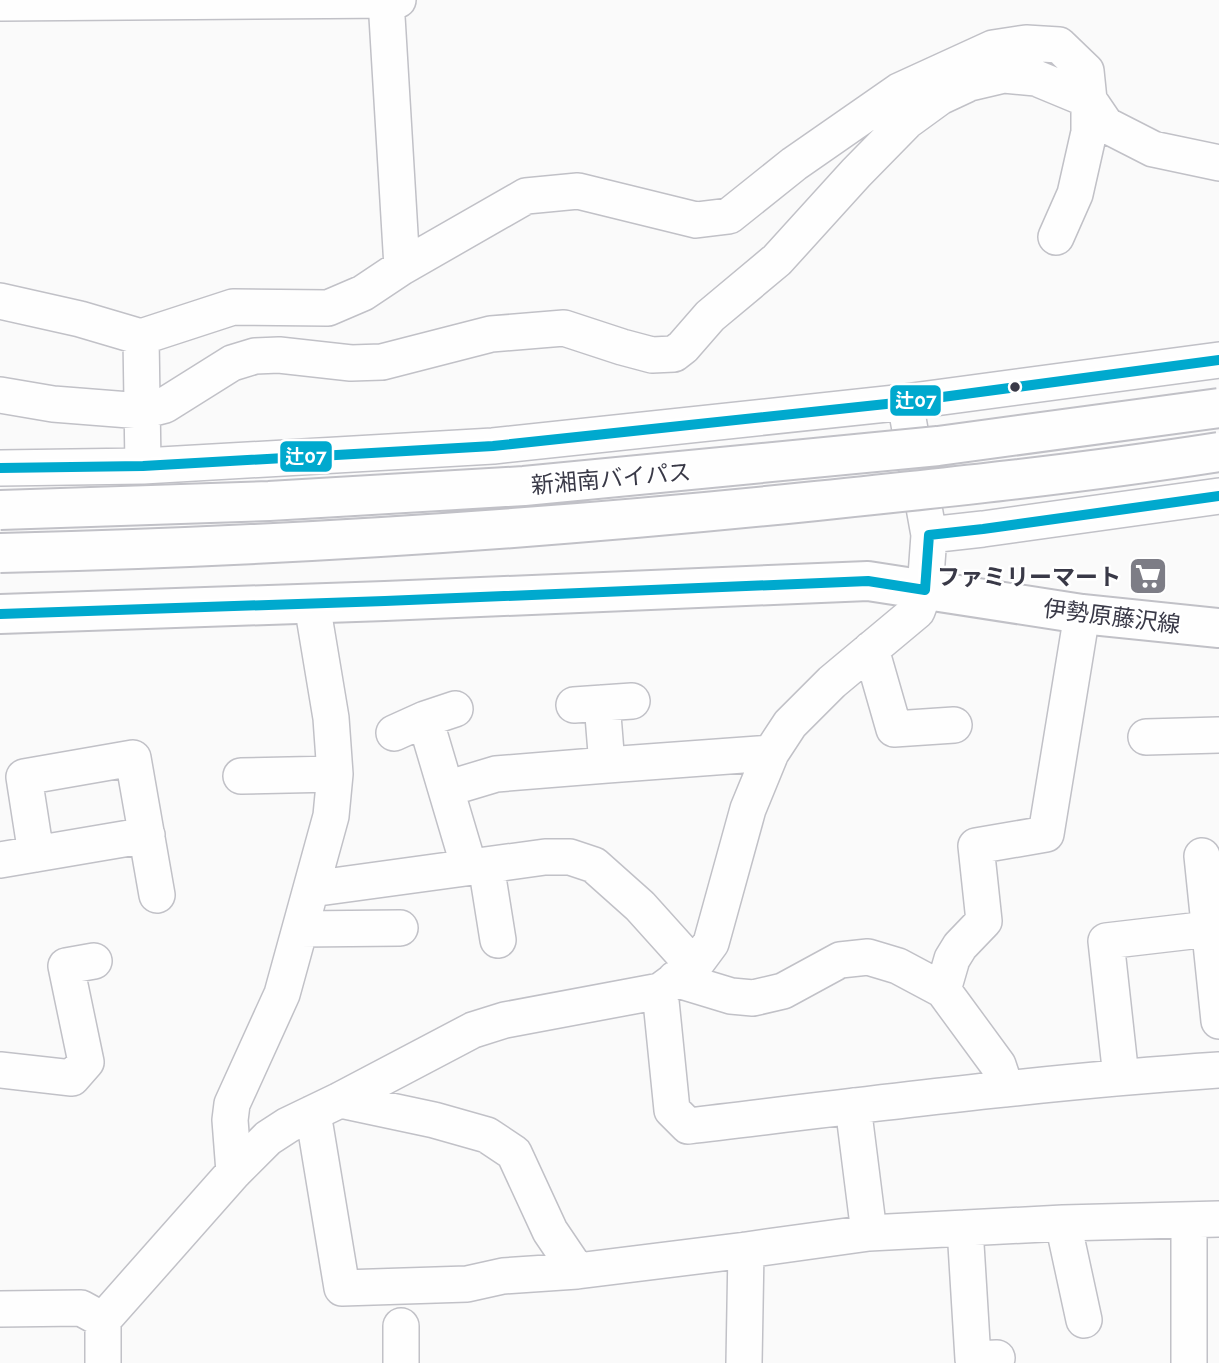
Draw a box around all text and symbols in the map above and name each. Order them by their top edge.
unlabelled marker [1008,380,1022,394]
line badge: 辻07 [889,384,942,417]
text: 辻07 [895,389,937,411]
line badge: 辻07 [279,440,333,473]
text: 辻07 [285,445,327,467]
street label: 新湘南バイパス [530,458,692,498]
supermarket icon: ファミリーマート [1127,555,1169,597]
place label: ファミリーマート [937,563,1121,590]
street label: 伊勢原藤沢線 [1042,594,1182,638]

